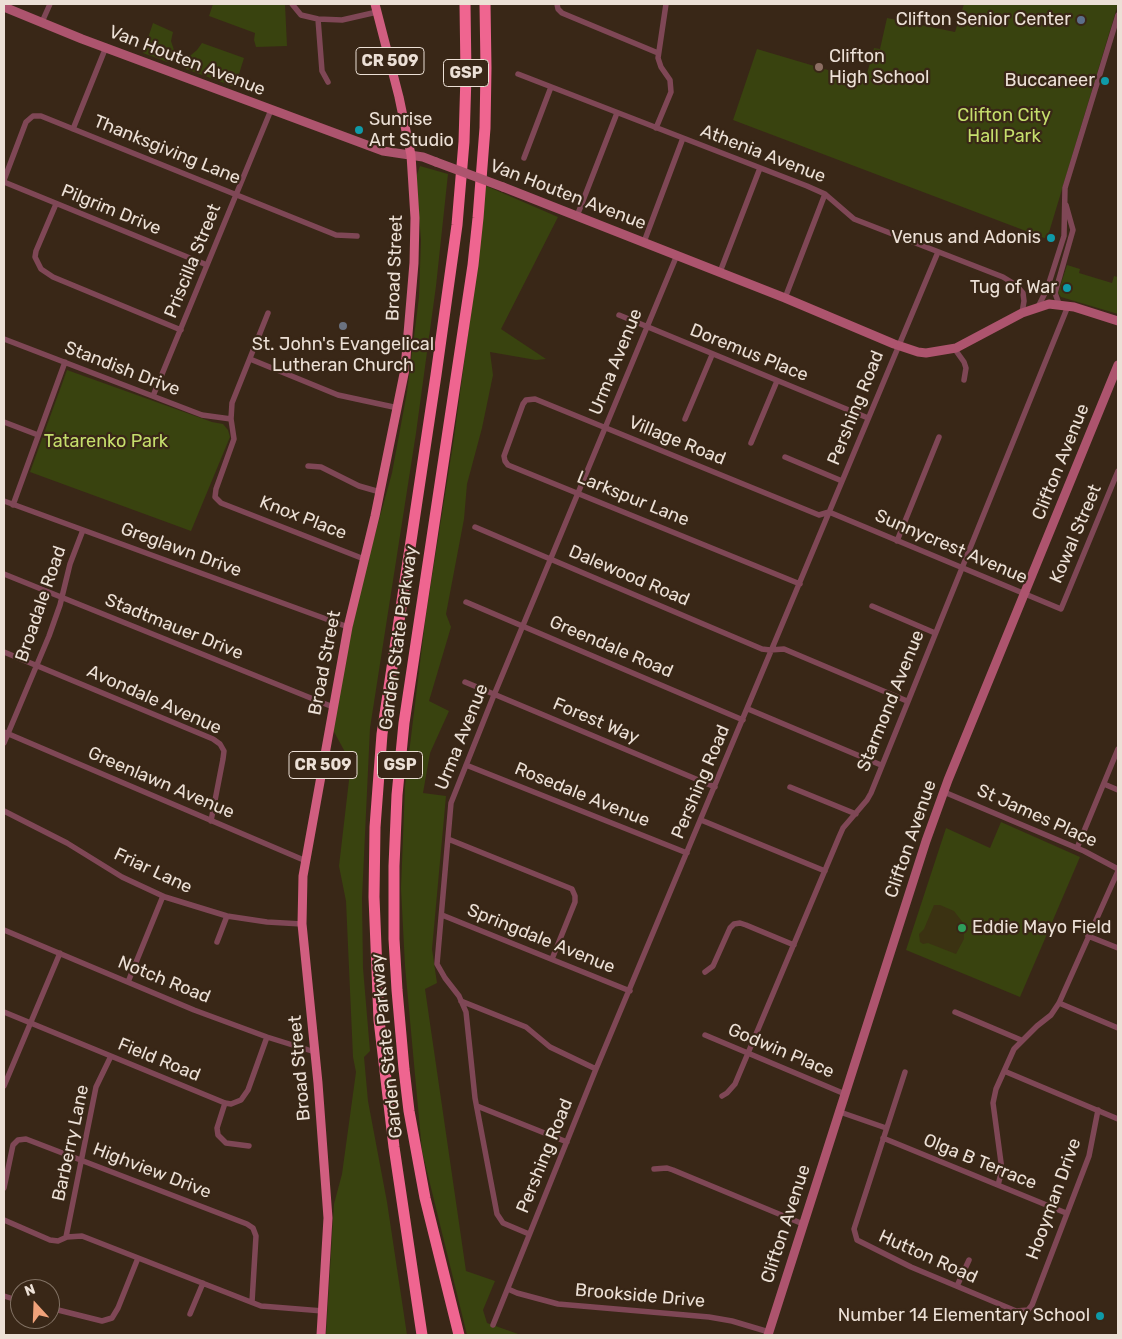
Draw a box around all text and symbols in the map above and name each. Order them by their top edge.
place label: Clifton Senior Center [896,9,1071,31]
marker: Clifton Senior Center [1075,14,1087,26]
street label: Van Houten Avenue [106,21,268,101]
place label: Clifton High School [829,46,929,88]
road number: CR 509 [356,48,424,74]
road number: GSP [444,59,488,86]
marker: Clifton High School [813,61,825,73]
place label: Buccaneer [1004,70,1095,92]
marker: Buccaneer [1099,75,1111,87]
park label: Clifton City Hall Park [957,105,1051,148]
place label: Sunrise Art Studio [369,109,454,152]
street label: Thanksgiving Lane [90,111,244,189]
street label: Athenia Avenue [697,120,829,188]
marker: Sunrise Art Studio [353,124,365,136]
street label: Van Houten Avenue [487,155,649,235]
street label: Pilgrim Drive [58,180,164,240]
street label: Priscilla Street [160,201,226,321]
street label: Broad Street [382,215,408,321]
place label: Venus and Adonis [891,227,1041,249]
marker: Venus and Adonis [1045,232,1057,244]
place label: Tug of War [970,277,1057,299]
marker: Tug of War [1061,282,1073,294]
street label: Urma Avenue [585,306,647,418]
street label: Doremus Place [687,319,811,387]
marker: St. John's Evangelical Lutheran Church [337,320,349,332]
place label: St. John's Evangelical Lutheran Church [252,334,434,376]
street label: Standish Drive [61,337,183,401]
street label: Pershing Road [823,348,889,468]
street label: Clifton Avenue [1028,401,1094,523]
street label: Village Road [625,412,729,470]
park label: Tatarenko Park [44,431,168,453]
street label: Larkspur Lane [574,467,692,531]
street label: Kowal Street [1045,481,1107,587]
street label: Knox Place [256,491,350,545]
street label: Sunnycrest Avenue [872,505,1030,589]
street label: Greglawn Drive [118,518,244,582]
street label: Dalewood Road [565,541,693,611]
street label: Broadale Road [11,543,71,665]
street label: Garden State Parkway [375,544,423,732]
street label: Stadtmauer Drive [102,589,246,665]
street label: Broad Street [304,609,346,717]
street label: Greendale Road [546,611,676,683]
street label: Starmond Avenue [853,627,929,775]
street label: Avondale Avenue [83,661,225,739]
street label: Urma Avenue [431,681,493,793]
street label: Forest Way [550,693,642,749]
street label: Pershing Road [667,722,735,842]
street label: Greenlawn Avenue [84,742,238,824]
road number: CR 509 [289,752,357,778]
road number: GSP [378,752,422,778]
street label: Rosedale Avenue [511,758,653,832]
street label: Clifton Avenue [881,777,941,901]
street label: St James Place [973,780,1101,852]
street label: Friar Lane [111,844,195,898]
street label: Springdale Avenue [464,900,618,978]
place label: Eddie Mayo Field [972,917,1111,939]
marker: Eddie Mayo Field [956,922,968,934]
street label: Notch Road [115,952,213,1008]
street label: Garden State Parkway [367,952,407,1140]
street label: Broad Street [285,1014,315,1122]
street label: Godwin Place [725,1019,837,1083]
street label: Field Road [115,1034,203,1086]
street label: Barberry Lane [48,1083,94,1203]
street label: Pershing Road [512,1096,578,1216]
street label: Olga B Terrace [920,1129,1040,1195]
street label: Hooyman Drive [1022,1135,1086,1263]
street label: Highview Drive [90,1139,214,1203]
street label: Clifton Avenue [757,1162,815,1286]
street label: Hutton Road [875,1226,981,1288]
north arrow [10,1279,60,1329]
street label: Brookside Drive [574,1280,706,1312]
text: N [22,1281,38,1300]
place label: Number 14 Elementary School [838,1305,1090,1327]
marker: Number 14 Elementary School [1094,1310,1106,1322]

